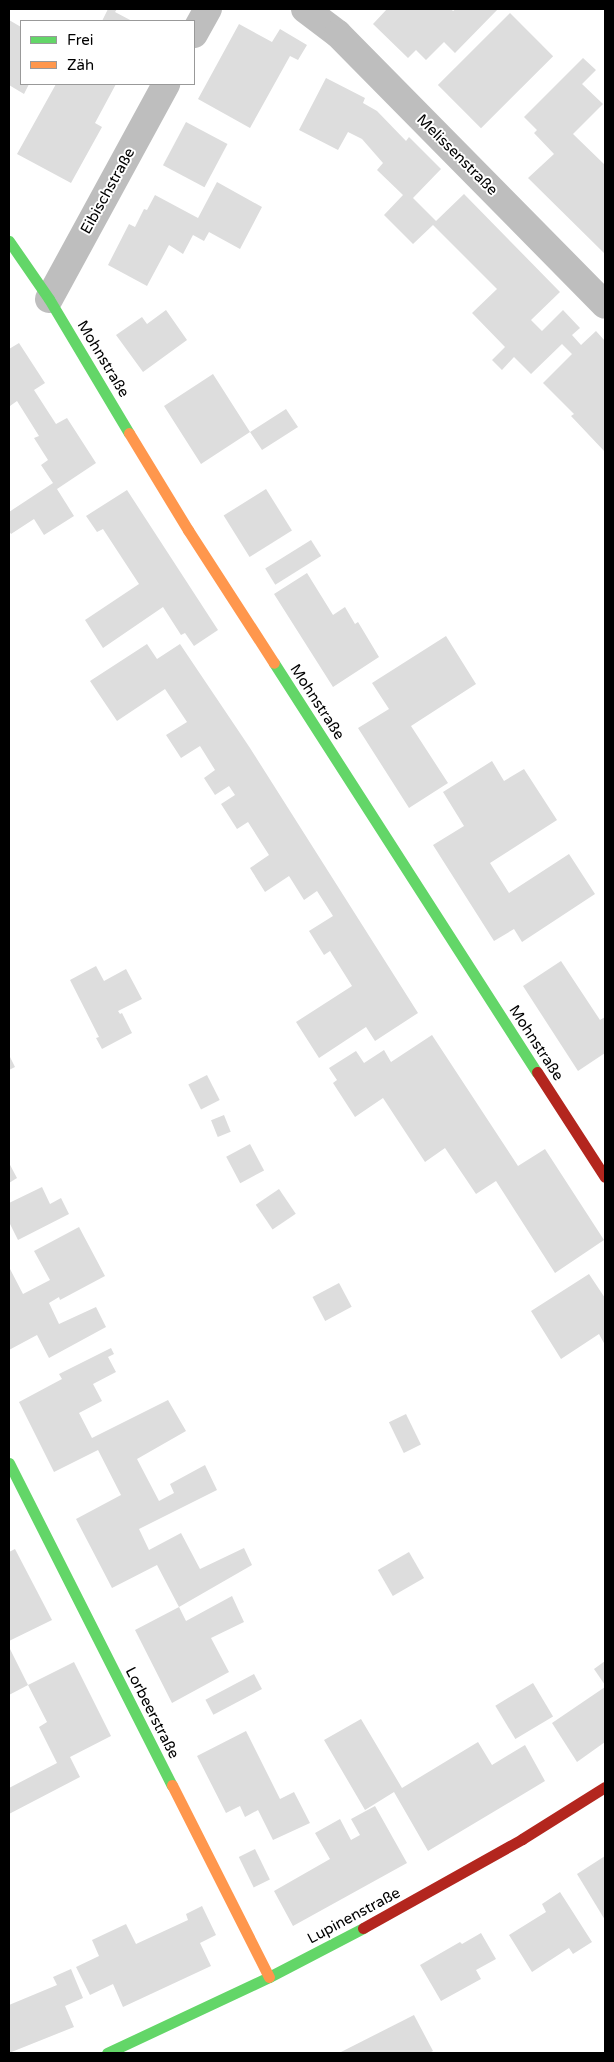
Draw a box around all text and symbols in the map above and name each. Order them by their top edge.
legend [20,20,195,85]
text: Frei [67,31,93,49]
text: Zäh [67,56,94,74]
street label: Melissenstraße [413,111,501,199]
street label: Eibischstraße [77,145,139,237]
street label: Mohnstraße [73,317,133,401]
street label: Mohnstraße [286,661,348,743]
street label: Mohnstraße [505,1002,567,1084]
street label: Lorbeerstraße [121,1664,183,1762]
street label: Lupinenstraße [305,1884,403,1948]

